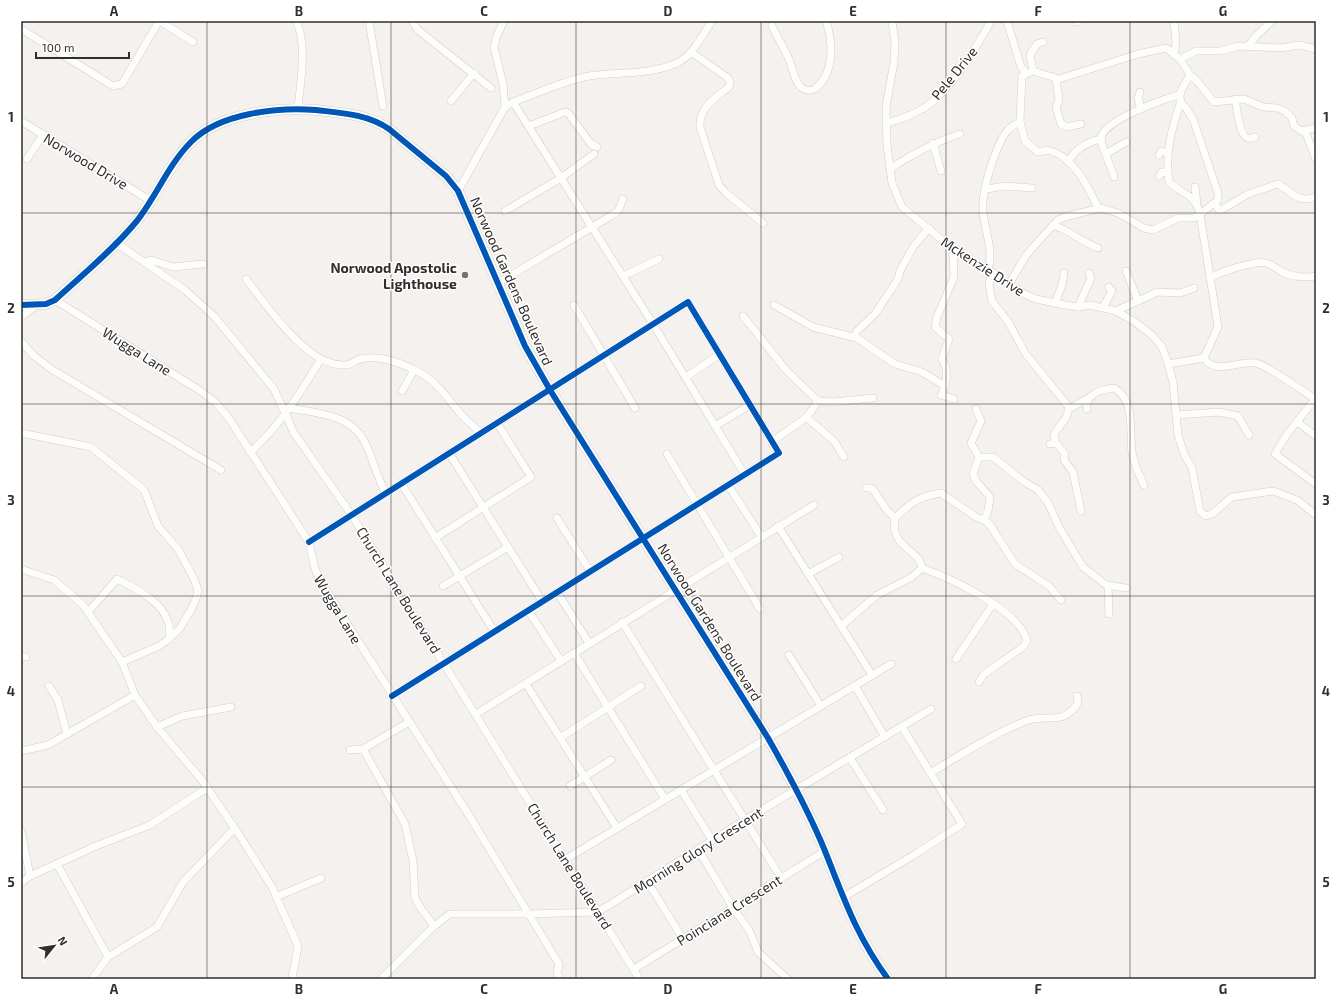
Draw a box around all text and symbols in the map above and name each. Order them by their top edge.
text: A [110,3,119,19]
text: B [295,3,303,19]
text: C [480,3,488,19]
text: D [664,3,673,19]
text: E [849,3,857,19]
text: F [1034,3,1042,19]
text: G [1219,3,1227,19]
scale bar [36,34,129,60]
text: 100 m [42,40,74,54]
street label: Pele Drive [927,43,981,103]
text: 1 [8,109,14,125]
text: 1 [1323,109,1329,125]
street label: Norwood Drive [41,129,131,193]
street label: Norwood Gardens Boulevard [467,194,557,368]
street label: Mckenzie Drive [938,233,1028,299]
place label: Norwood Apostolic Lighthouse [330,259,457,292]
marker: Norwood Apostolic Lighthouse [460,270,470,280]
text: 2 [7,300,15,316]
text: 2 [1322,300,1330,316]
street label: Wugga Lane [99,323,175,379]
text: 3 [7,492,15,508]
text: 3 [1322,492,1330,508]
street label: Church Lane Boulevard [353,524,445,656]
street label: Norwood Gardens Boulevard [654,540,766,704]
street label: Wugga Lane [311,571,365,647]
text: 4 [7,683,15,699]
text: 4 [1322,683,1330,699]
street label: Church Lane Boulevard [524,800,616,932]
street label: Morning Glory Crescent [630,803,766,897]
street label: Poinciana Crescent [673,871,785,949]
text: 5 [7,874,15,890]
text: 5 [1322,874,1330,890]
north arrow [34,926,74,966]
text: N [55,934,71,947]
text: A [110,981,119,997]
text: B [295,981,303,997]
text: C [480,981,488,997]
text: D [664,981,673,997]
text: E [849,981,857,997]
text: F [1034,981,1042,997]
text: G [1219,981,1227,997]

